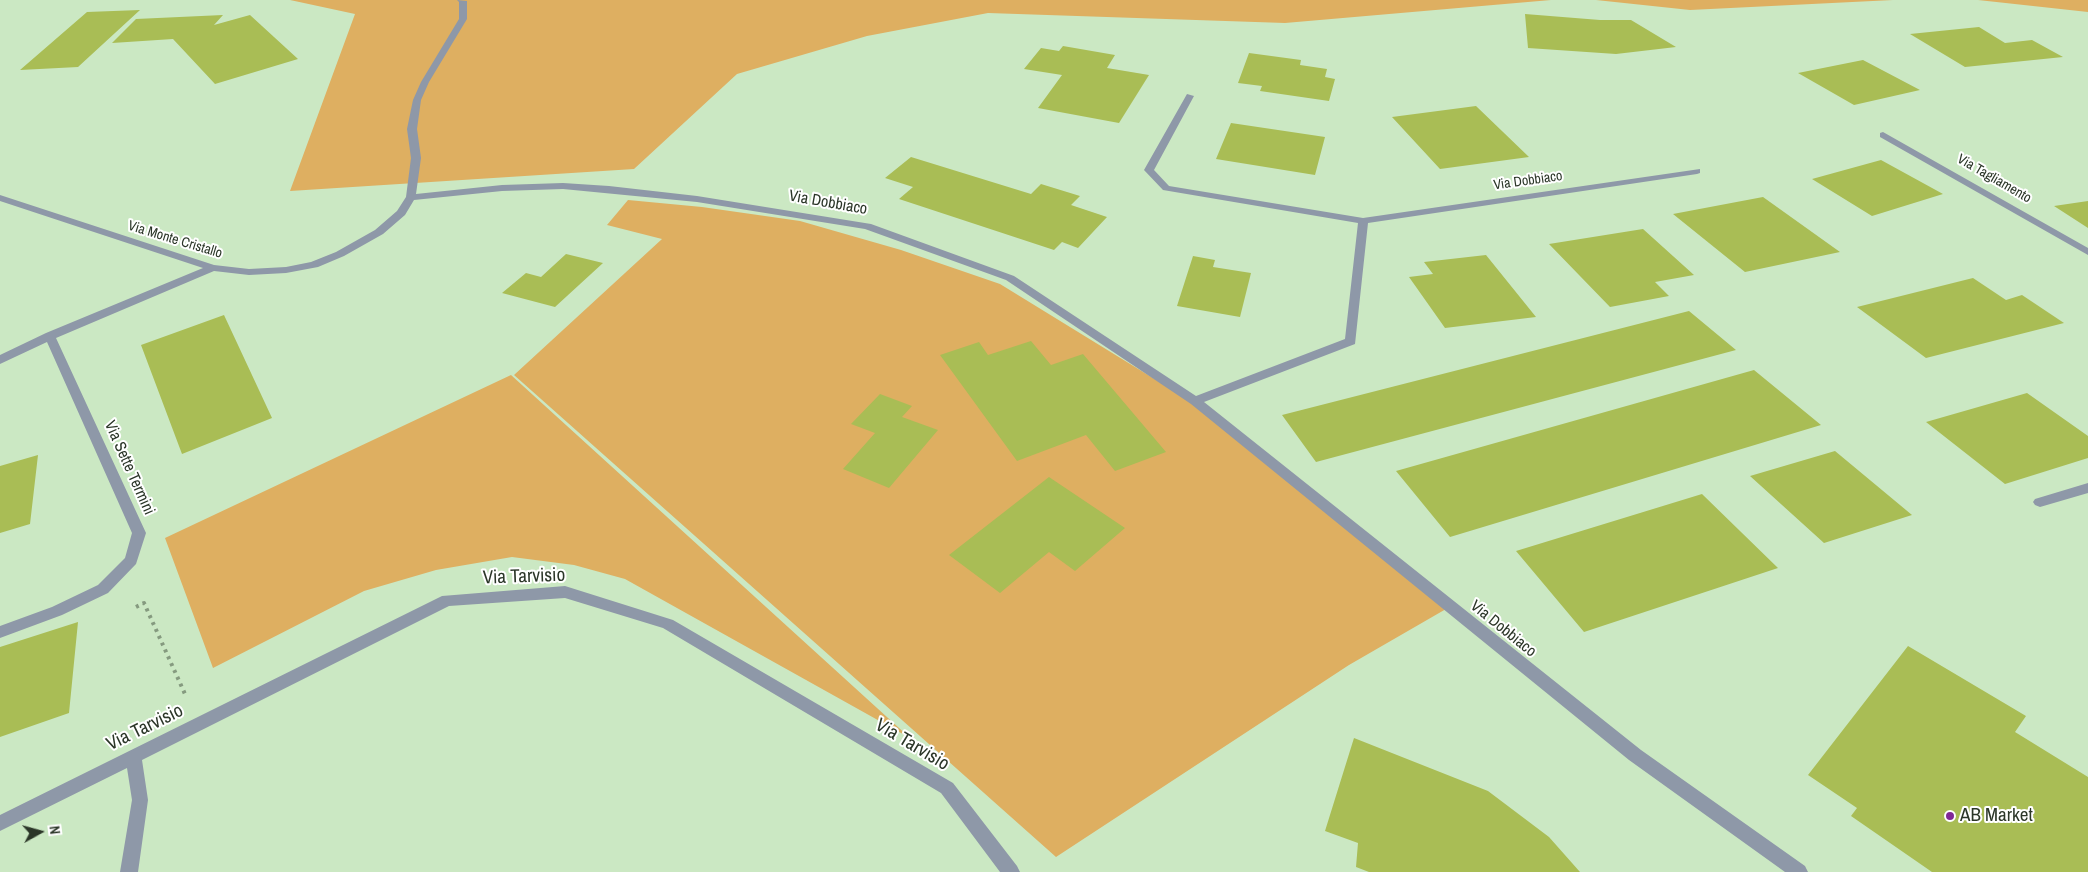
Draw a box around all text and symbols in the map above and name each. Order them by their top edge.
street label: Via Tagliamento [1954,151,2034,207]
street label: Via Dobbiaco [1492,168,1564,194]
street label: Via Dobbiaco [787,187,869,219]
street label: Via Monte Cristallo [126,218,224,262]
street label: Via Sette Termini [100,418,158,518]
street label: Via Tarvisio [482,564,566,590]
street label: Via Dobbiaco [1466,597,1540,661]
street label: Via Tarvisio [103,700,187,756]
street label: Via Tarvisio [871,714,953,776]
place label: AB Market [1960,805,2033,827]
north arrow [15,807,65,857]
marker: AB Market [1944,810,1956,822]
text: N [45,825,64,835]

